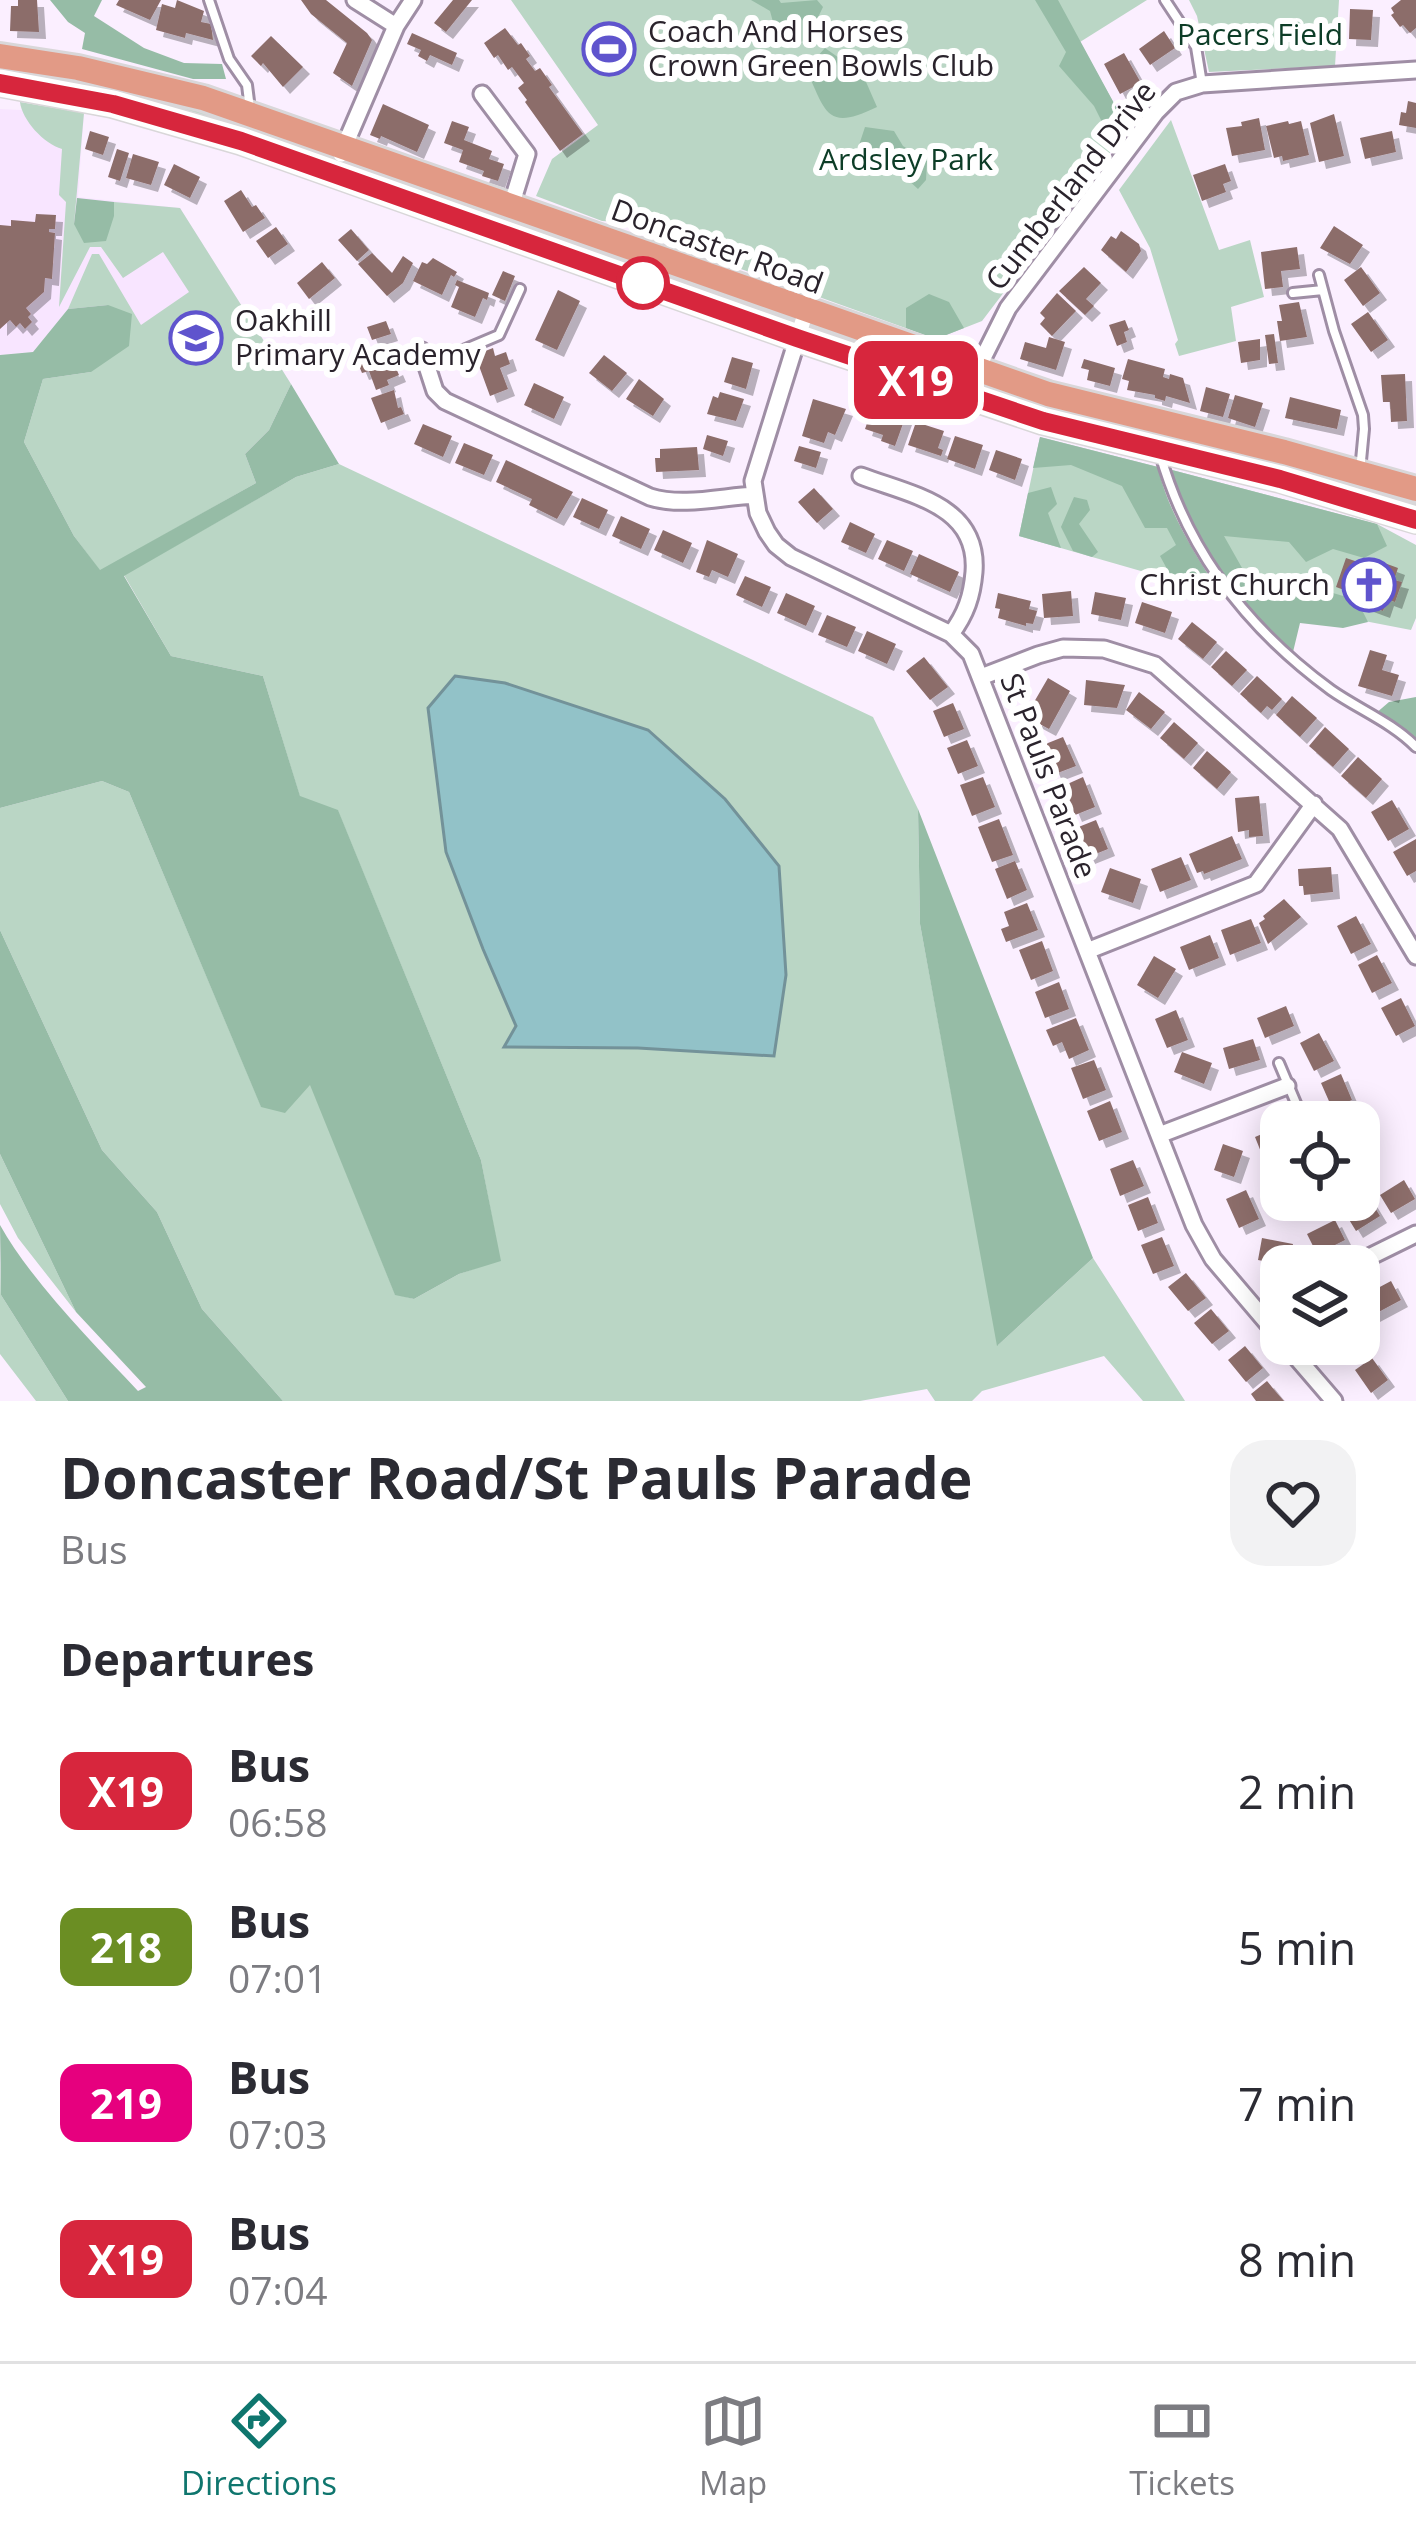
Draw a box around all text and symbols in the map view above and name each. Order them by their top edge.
place label: Coach And Horses Crown Green Bowls Club [648,10,994,85]
park label: Pacers Field [1177,13,1343,54]
sports icon: Coach And Horses Crown Green Bowls Club [581,21,637,77]
street label: Cumberland Drive [975,72,1164,298]
park label: Ardsley Park [819,138,993,179]
street label: Doncaster Road [606,188,829,303]
unlabelled marker [618,258,668,308]
place label: Oakhill Primary Academy [235,299,481,374]
school or university icon: Oakhill Primary Academy [168,310,224,366]
line badge: X19 [847,341,985,419]
text: X19 [878,351,954,408]
church icon: Christ Church [1341,557,1397,613]
place label: Christ Church [1139,563,1330,604]
street label: St Pauls Parade [991,667,1107,884]
map controls [1260,1101,1380,1365]
button: locate [1260,1101,1380,1221]
button: layers [1260,1245,1380,1365]
text: Doncaster Road/St Pauls Parade [60,1438,973,1516]
button: heart [1230,1440,1356,1566]
text: Bus [60,1522,128,1575]
text: Departures [60,1628,315,1689]
text: Bus [228,1734,310,1795]
text: 2 min [1238,1761,1356,1822]
text: X19 [88,1762,164,1819]
text: 06:58 [228,1795,327,1848]
text: Bus [228,1890,310,1951]
text: 5 min [1238,1917,1356,1978]
text: 218 [90,1918,162,1975]
text: 07:01 [228,1951,327,2004]
text: Bus [228,2046,310,2107]
text: 7 min [1238,2073,1356,2134]
text: 219 [90,2074,162,2131]
text: 07:03 [228,2107,327,2160]
text: Bus [228,2202,310,2263]
text: 8 min [1238,2229,1356,2290]
text: X19 [88,2230,164,2287]
text: 07:04 [228,2263,327,2316]
tab: Directions [181,2388,337,2505]
tab: Map [699,2388,767,2505]
tab: Tickets [1129,2388,1235,2505]

